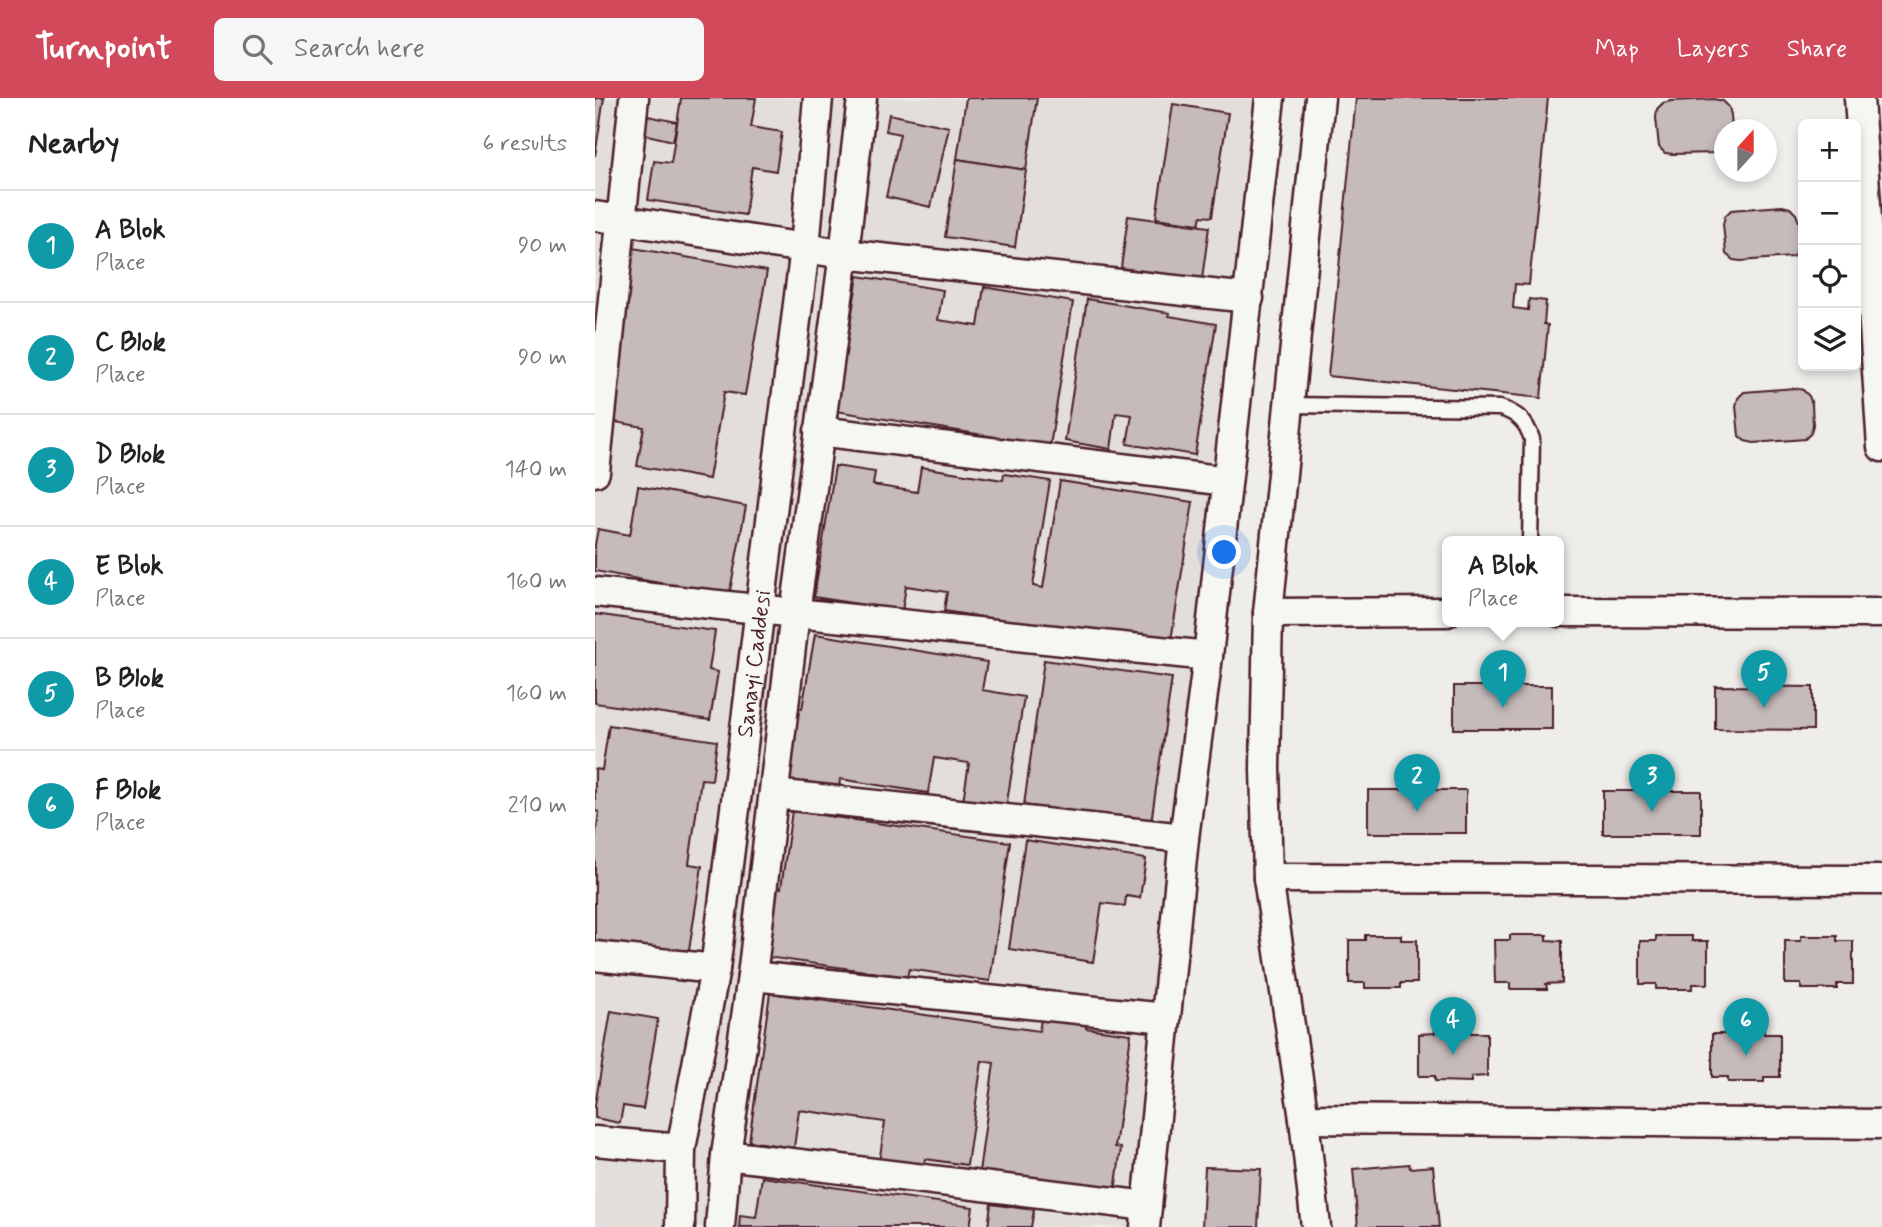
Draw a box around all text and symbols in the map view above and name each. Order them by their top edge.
search box [214,18,704,81]
text: Turnpoint [35,27,172,71]
icon: search [238,30,276,68]
text: Search here [294,32,425,66]
text: Map [1595,34,1639,65]
text: Layers [1677,34,1749,65]
text: Share [1787,34,1847,65]
north arrow [1714,119,1777,182]
map controls [1798,119,1861,371]
button: + [1798,119,1861,182]
text: Nearby [28,124,119,163]
text: 6 results [483,129,567,159]
button: − [1798,182,1861,245]
text: A Blok [95,214,165,248]
text: 1 [46,231,56,261]
text: 90 m [518,231,567,261]
button: locate [1798,245,1861,308]
text: Place [95,248,146,278]
button: layers [1798,308,1861,371]
text: C Blok [95,326,166,360]
text: 2 [45,343,57,373]
text: 90 m [518,343,567,373]
text: Place [95,360,146,390]
text: D Blok [95,438,165,472]
text: 3 [46,455,56,485]
text: 140 m [504,455,567,485]
text: Place [95,472,146,502]
your location [1207,535,1241,569]
popup [1442,536,1564,627]
text: E Blok [95,550,163,584]
text: A Blok [1468,550,1538,584]
text: 4 [44,567,58,597]
text: 160 m [506,567,567,597]
text: Place [95,584,146,614]
text: Place [1468,584,1518,614]
street label: Sanayi Caddesi [731,588,779,739]
pin: 1 [1480,650,1526,708]
pin: 5 [1741,650,1787,708]
text: B Blok [95,662,164,696]
text: 5 [44,679,58,709]
text: 160 m [506,679,567,709]
text: Place [95,696,146,726]
pin: 2 [1394,754,1440,812]
pin: 3 [1629,754,1675,812]
text: F Blok [95,774,161,808]
text: 6 [45,791,57,821]
text: 210 m [507,791,567,821]
text: Place [95,808,146,838]
pin: 4 [1430,997,1476,1055]
pin: 6 [1723,998,1769,1056]

